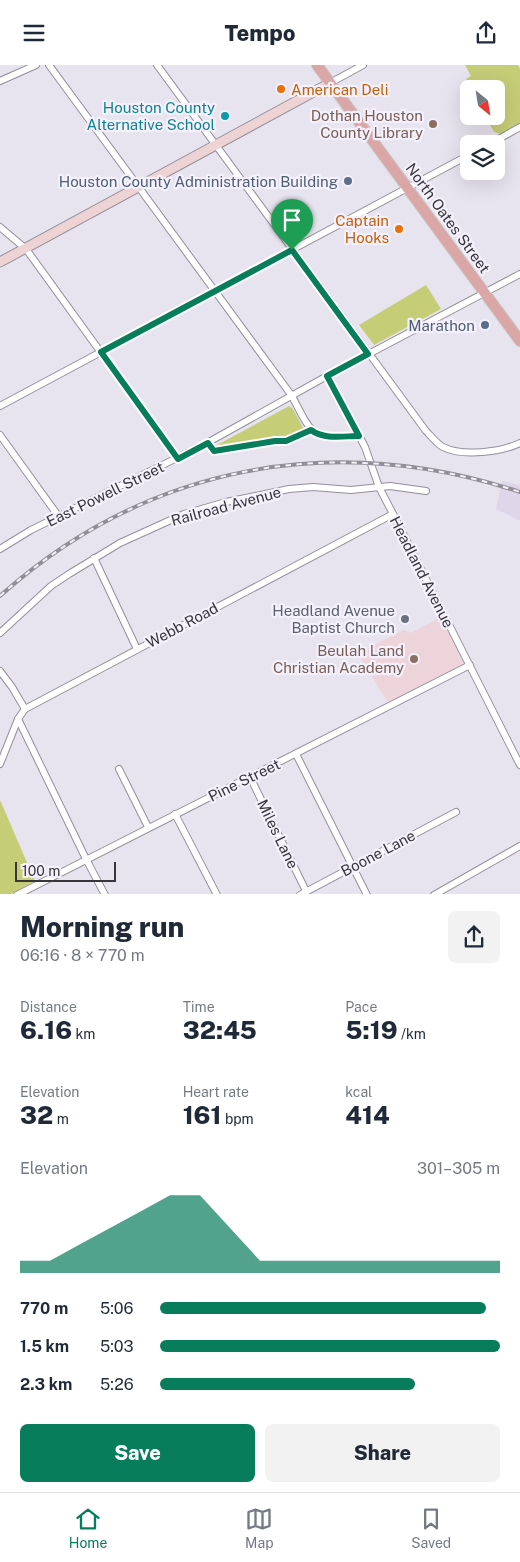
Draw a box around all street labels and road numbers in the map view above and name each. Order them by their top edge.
street label: North Oates Street [403,160,494,276]
street label: East Powell Street [44,458,167,530]
street label: Railroad Avenue [169,483,283,529]
street label: Headland Avenue [387,513,457,631]
street label: Webb Road [143,599,221,651]
street label: Pine Street [205,755,283,805]
street label: Miles Lane [254,797,302,871]
street label: Boone Lane [338,826,418,880]

